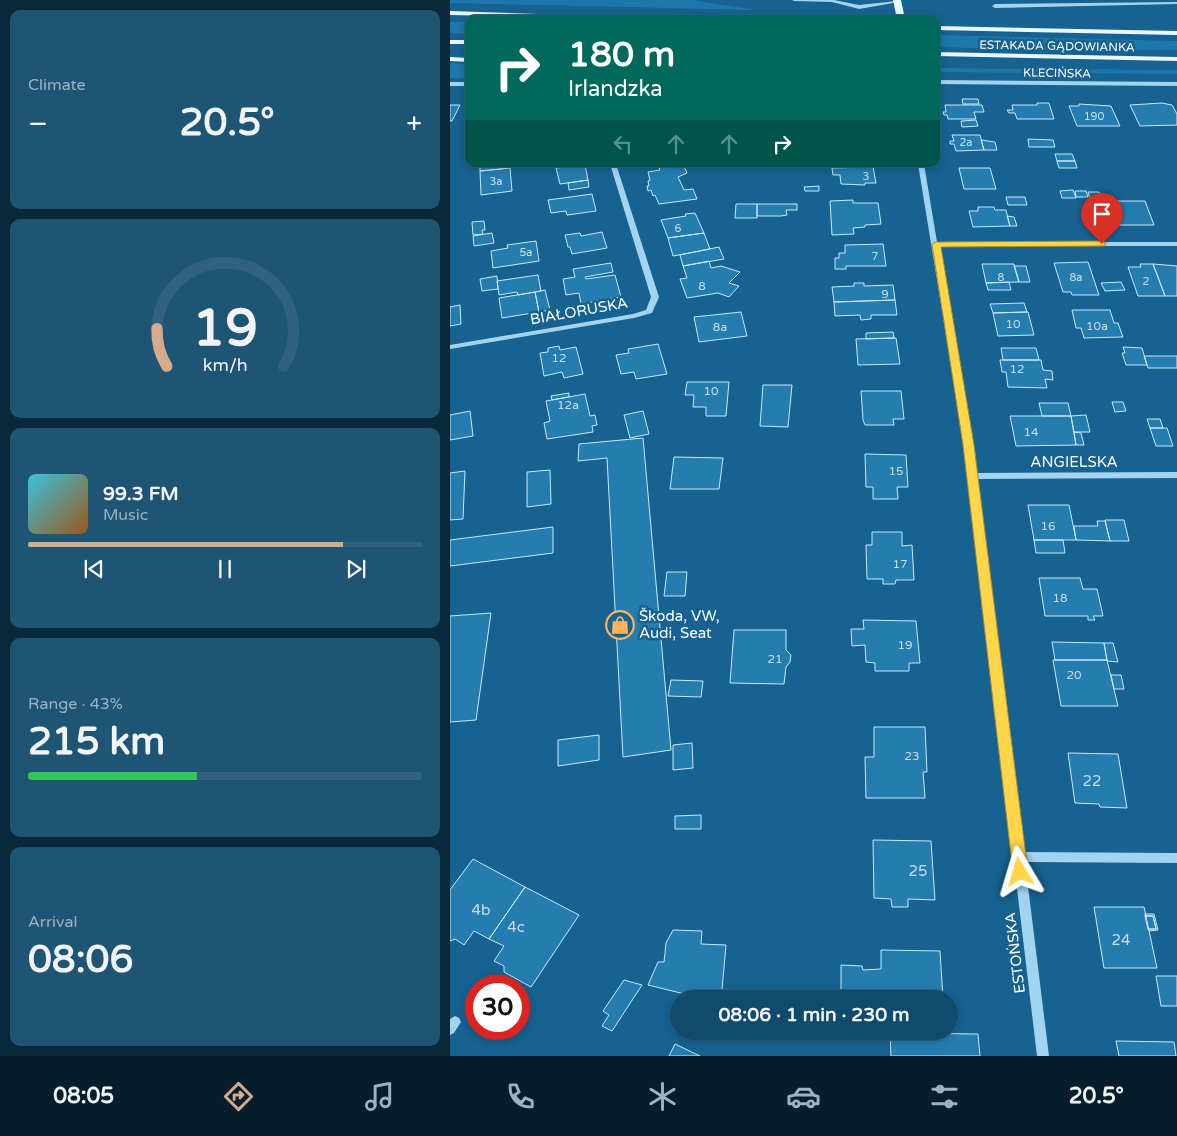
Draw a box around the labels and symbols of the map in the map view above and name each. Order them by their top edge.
street label: ESTAKADA GĄDOWIANKA [979,38,1135,54]
street label: KLECIŃSKA [1023,65,1091,81]
house number: 190 [1084,110,1104,123]
house number: 2a [959,136,973,149]
house number: 3 [863,170,870,183]
house number: 3a [489,175,503,188]
pin [1081,193,1123,244]
house number: 6 [675,222,682,235]
house number: 5a [519,246,533,259]
house number: 7 [872,250,879,263]
house number: 8 [998,271,1005,284]
house number: 8a [1069,271,1083,284]
house number: 2 [1143,275,1150,288]
house number: 8 [698,279,706,293]
house number: 9 [881,287,889,301]
street label: BIAŁORUSKA [529,294,629,328]
house number: 10 [1005,317,1021,331]
house number: 10a [1086,319,1108,333]
house number: 8a [713,320,727,334]
house number: 12 [551,351,567,365]
house number: 12 [1009,362,1025,376]
house number: 10 [703,384,719,398]
house number: 12a [557,398,579,412]
house number: 14 [1023,425,1039,439]
street label: ANGIELSKA [1030,453,1118,471]
house number: 15 [888,464,904,478]
house number: 16 [1040,519,1056,533]
house number: 17 [892,557,908,571]
house number: 18 [1052,591,1068,605]
place label: Škoda, VW, Audi, Seat [639,607,720,642]
shop icon: Škoda, VW, Audi, Seat [605,610,635,640]
house number: 19 [897,638,913,652]
house number: 21 [767,652,783,666]
house number: 20 [1066,668,1082,682]
house number: 23 [904,749,920,763]
house number: 22 [1083,772,1101,790]
position arrow [993,845,1045,897]
house number: 25 [909,862,927,880]
house number: 4b [472,901,490,919]
street label: ESTOŃSKA [1001,911,1029,995]
house number: 4c [507,918,525,936]
house number: 24 [1112,931,1130,949]
speed limit sign: 30 [465,975,530,1040]

